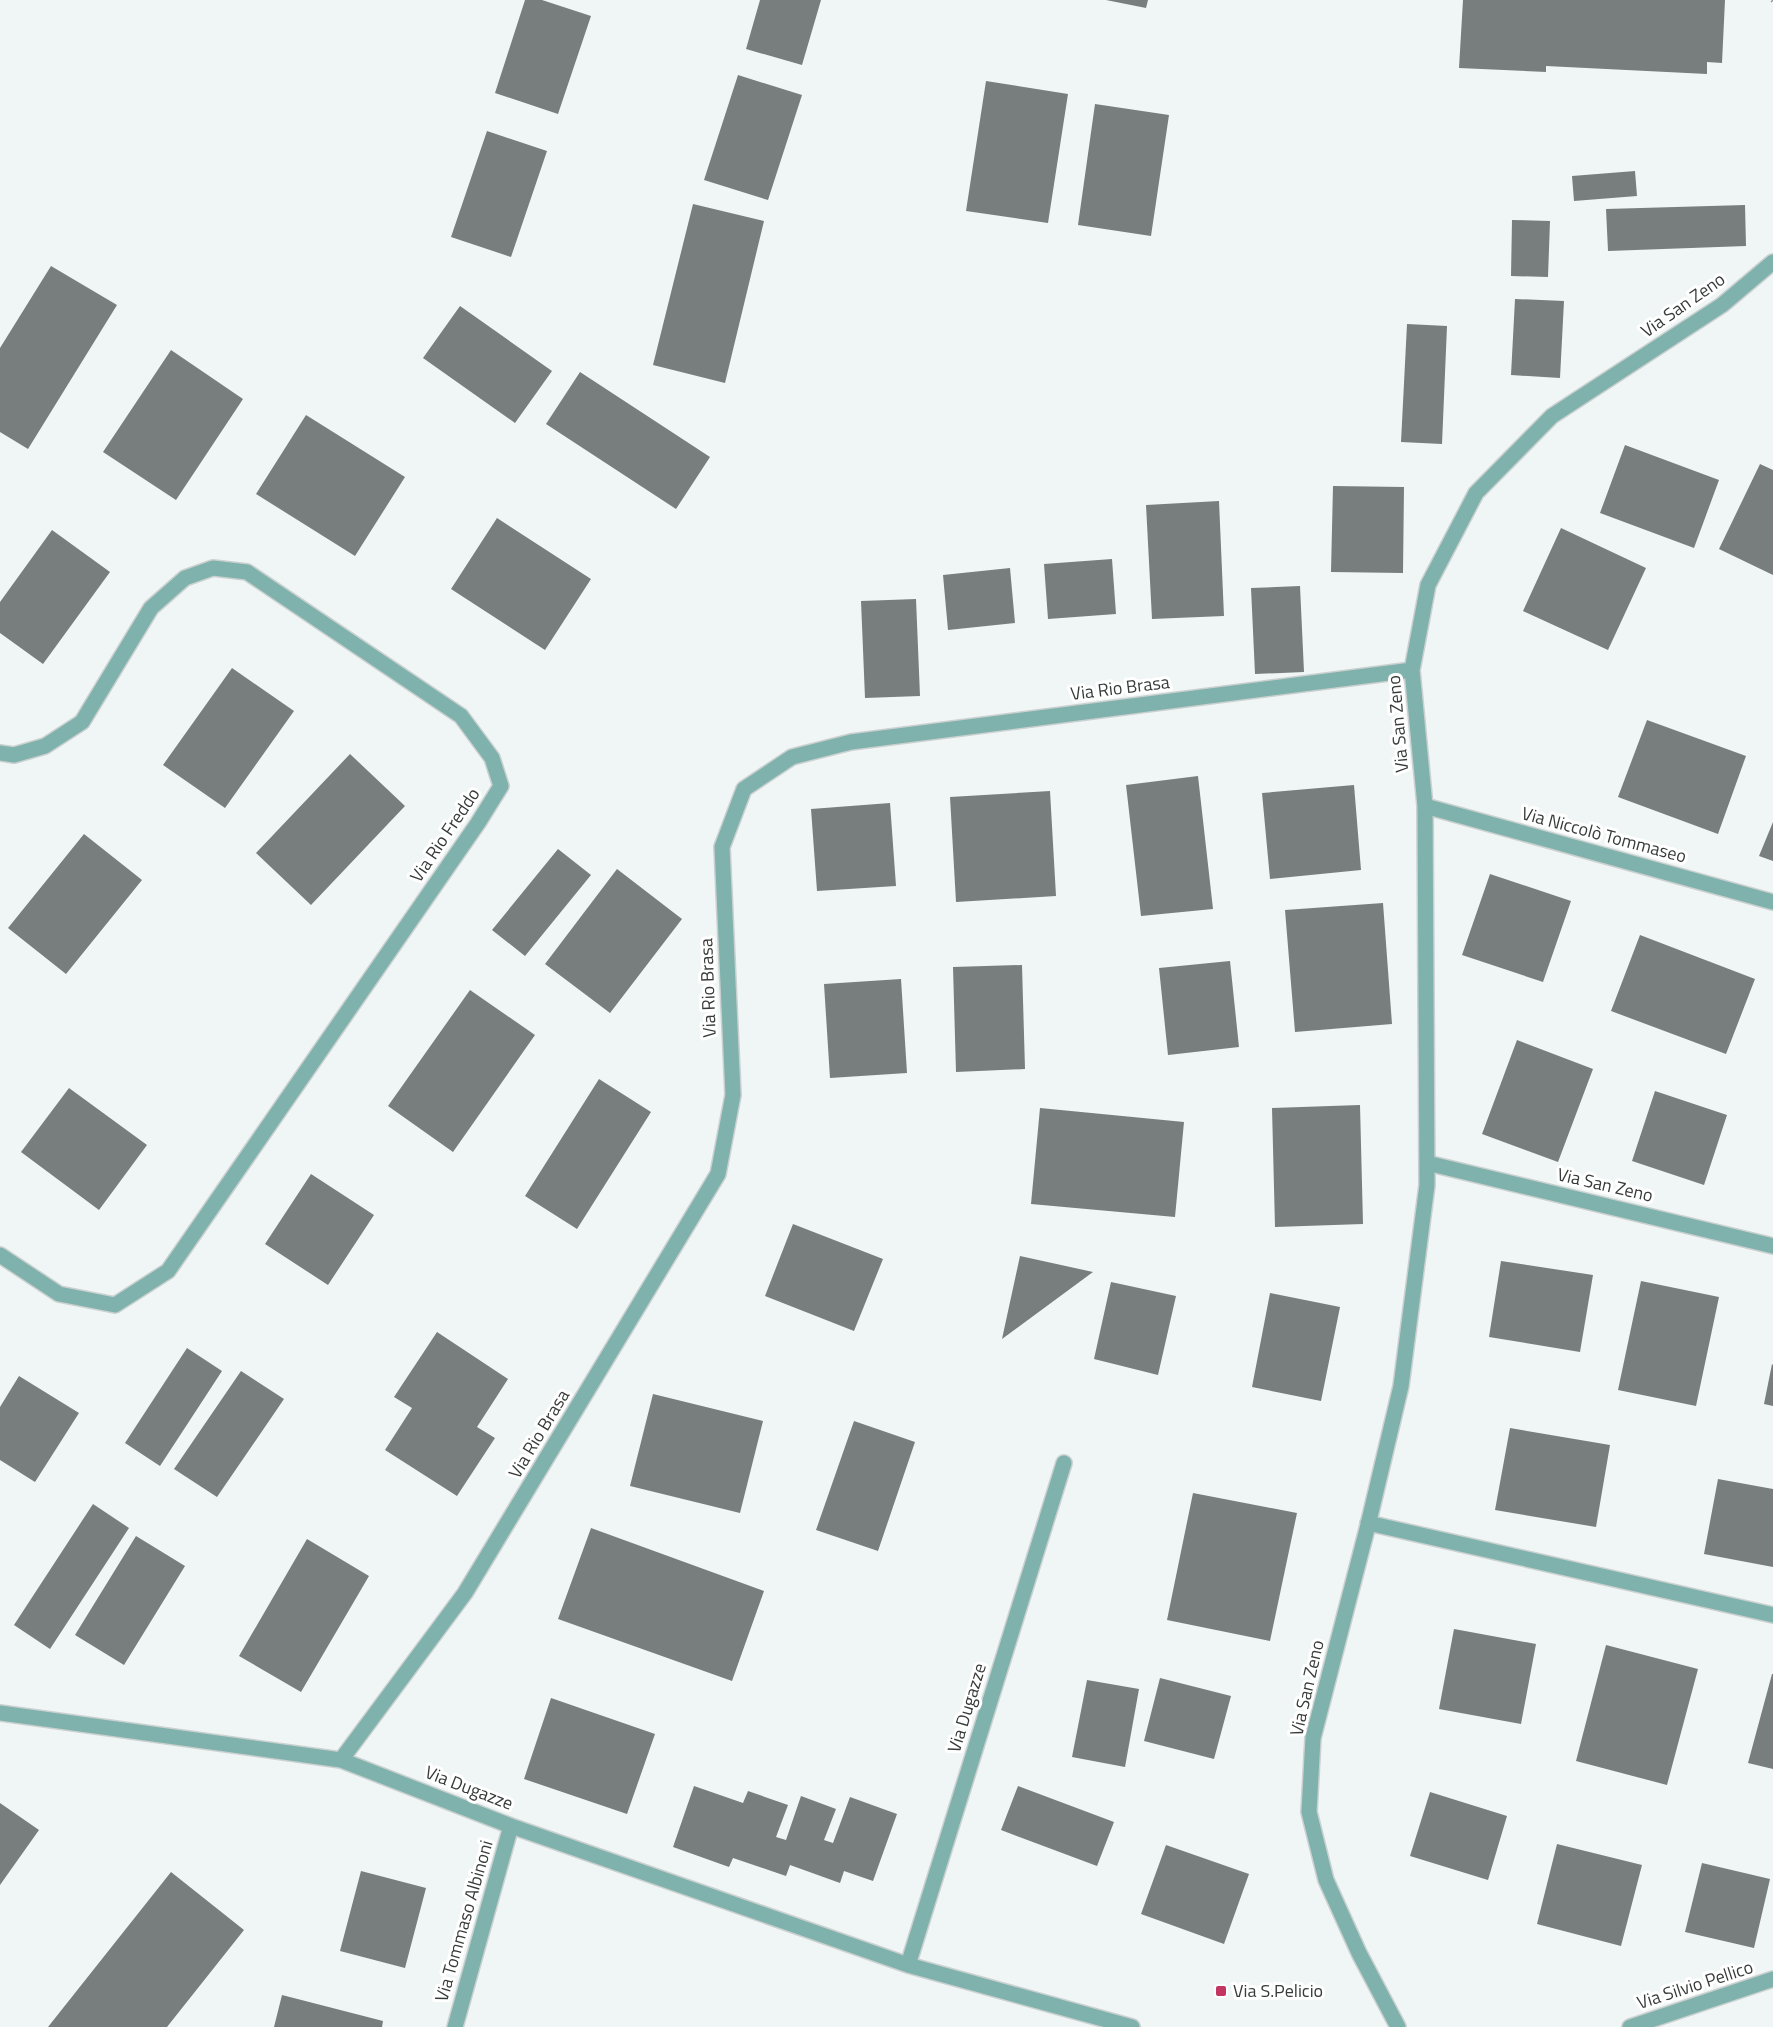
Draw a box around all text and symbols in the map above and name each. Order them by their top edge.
street label: Via San Zeno [1635,266,1730,344]
street label: Via Rio Brasa [1069,668,1171,707]
street label: Via San Zeno [1380,674,1415,774]
street label: Via Rio Freddo [403,782,486,887]
street label: Via Niccolò Tommaseo [1519,800,1690,869]
street label: Via Rio Brasa [692,938,723,1038]
street label: Via San Zeno [1555,1160,1656,1209]
street label: Via Rio Brasa [501,1384,576,1483]
street label: Via San Zeno [1282,1637,1331,1738]
street label: Via Dugazze [940,1660,993,1756]
street label: Via Dugazze [421,1758,517,1817]
street label: Via Tommaso Albinoni [428,1837,499,2005]
street label: Via Silvio Pellico [1633,1953,1756,2016]
place label: Via S.Pelicio [1233,1977,1323,2004]
marker: Via S.Pelicio [1214,1984,1228,1998]

